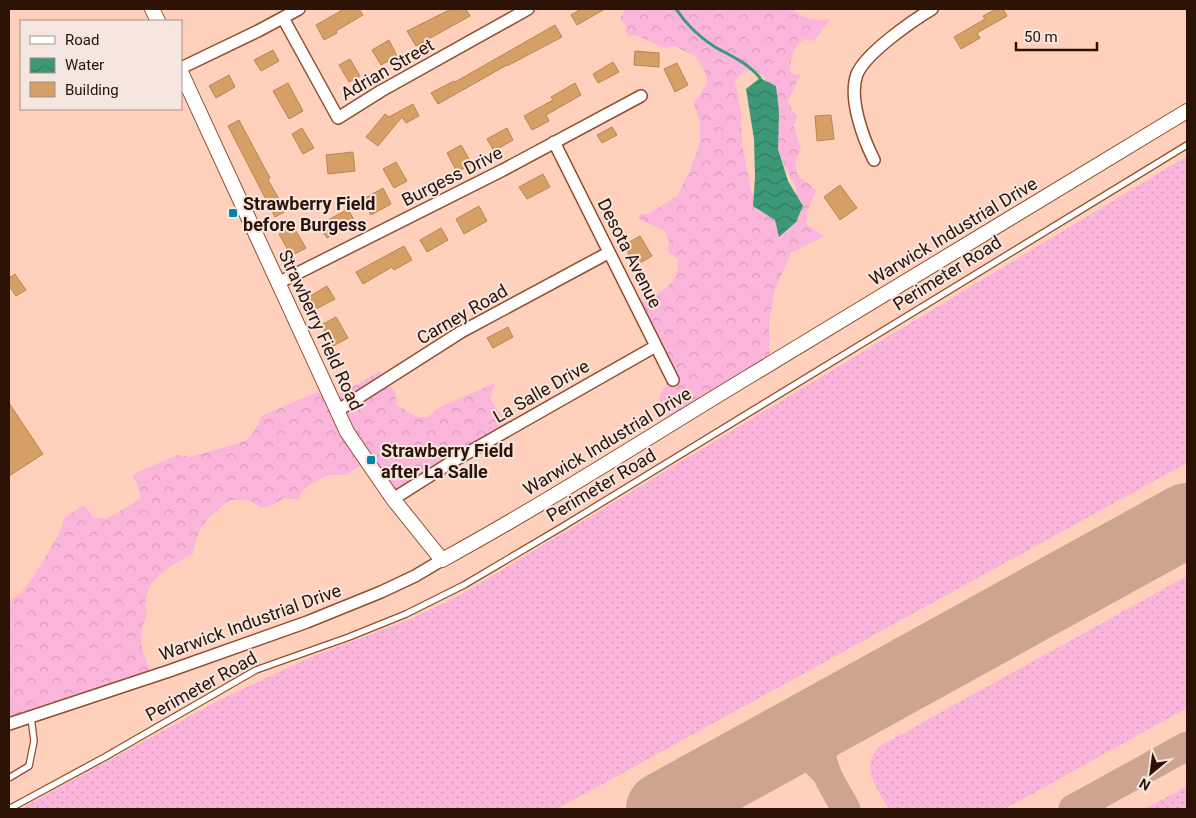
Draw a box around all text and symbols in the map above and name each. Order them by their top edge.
legend [20,20,182,110]
scale bar [1016,20,1097,52]
text: 50 m [1024,28,1058,46]
text: Road [65,31,99,49]
street label: Adrian Street [337,34,437,104]
text: Water [65,56,104,74]
text: Building [65,81,119,99]
street label: Burgess Drive [398,142,506,210]
street label: Warwick Industrial Drive [865,172,1041,290]
place label: Strawberry Field before Burgess [243,193,375,235]
street label: Desota Avenue [593,195,667,311]
marker: Strawberry Field before Burgess [227,207,239,219]
street label: Perimeter Road [889,231,1005,315]
street label: Strawberry Field Road [275,246,367,414]
street label: Carney Road [413,280,511,348]
street label: La Salle Drive [489,355,593,427]
street label: Warwick Industrial Drive [519,382,695,500]
place label: Strawberry Field after La Salle [381,440,513,482]
street label: Perimeter Road [542,444,660,526]
marker: Strawberry Field after La Salle [365,454,377,466]
street label: Warwick Industrial Drive [156,579,344,665]
street label: Perimeter Road [142,647,260,725]
north arrow [1126,748,1176,798]
text: N [1136,775,1153,794]

